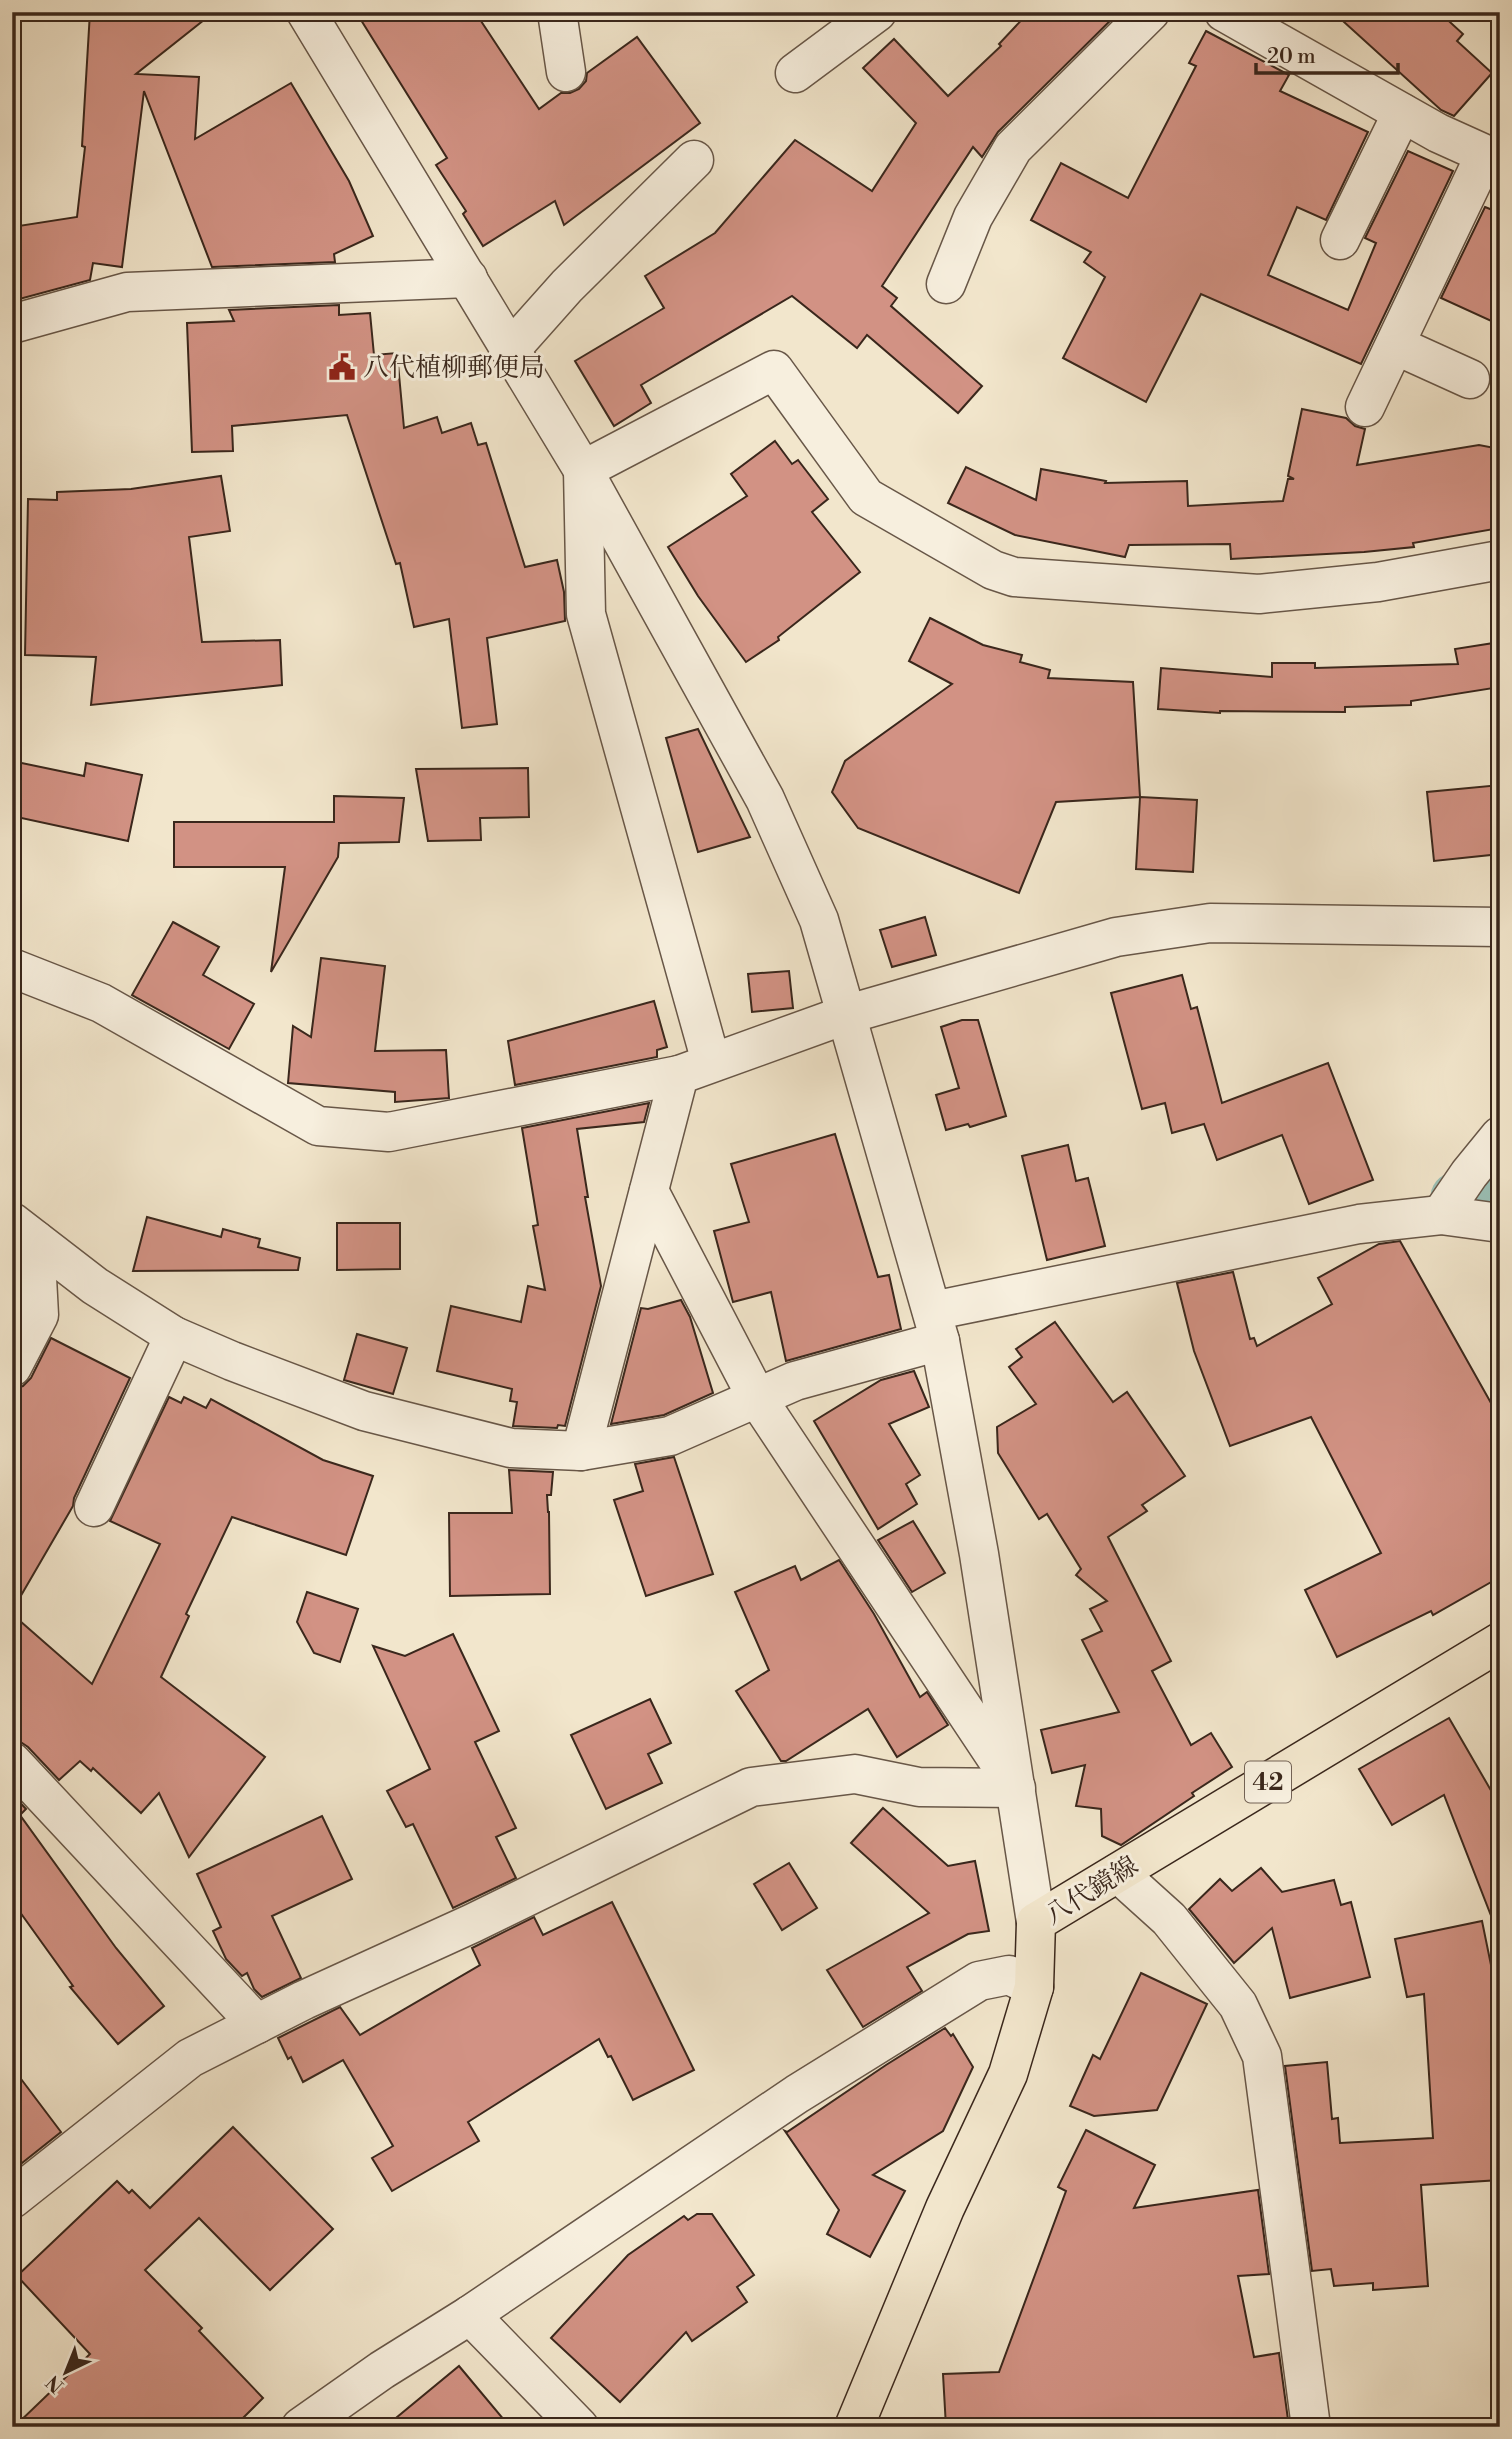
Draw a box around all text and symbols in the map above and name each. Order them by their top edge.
scale bar [1256,32,1398,76]
text: 20 m [1267,44,1316,70]
public building icon: 八代植柳郵便局 [327,352,357,382]
place label: 八代植柳郵便局 [363,352,545,384]
road number: 42 [1245,1762,1291,1802]
street label: 八代鏡線 [1039,1850,1144,1932]
north arrow [32,2338,102,2408]
text: N [41,2370,69,2398]

